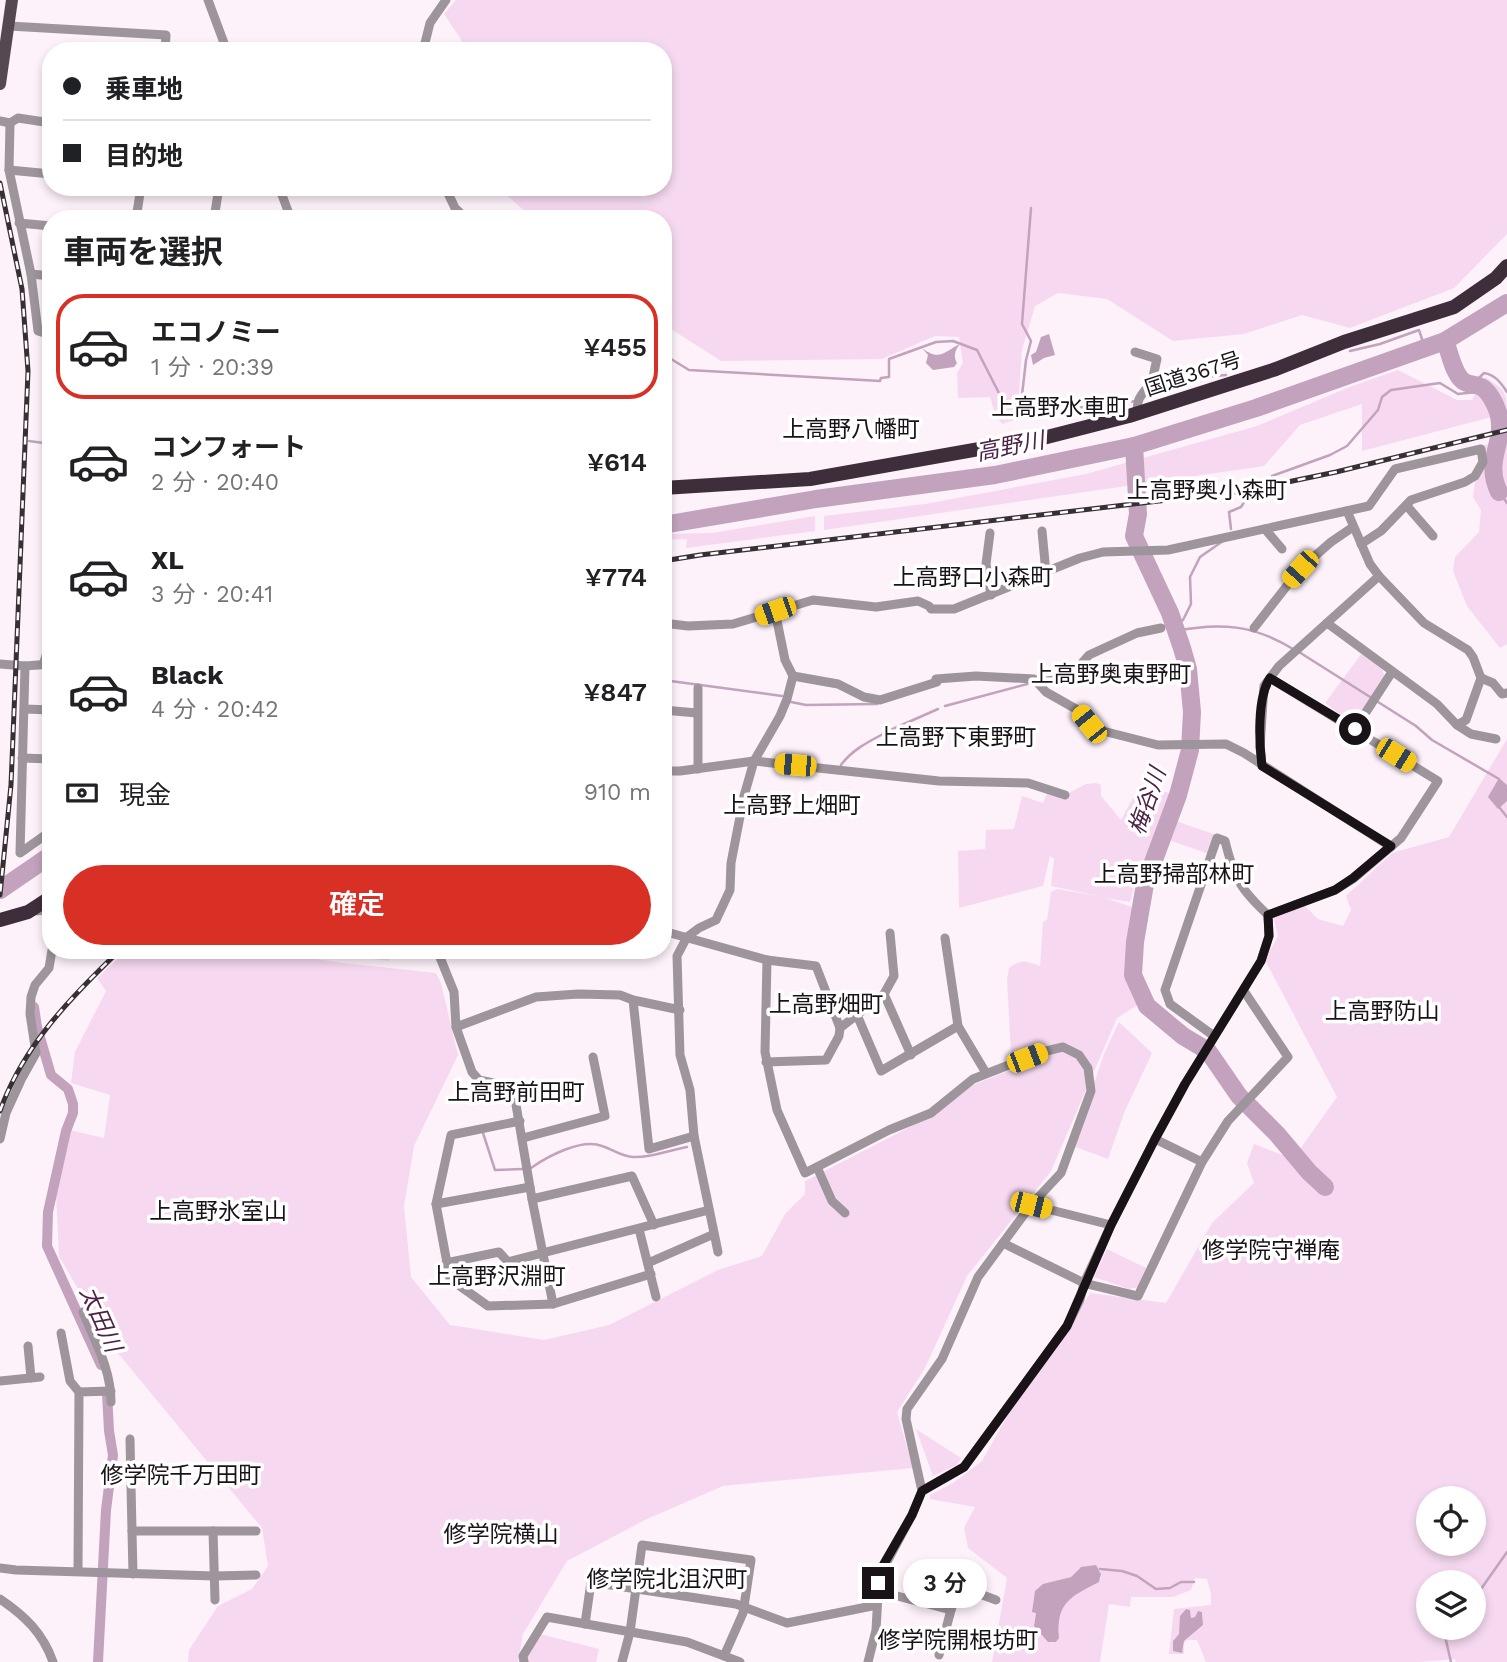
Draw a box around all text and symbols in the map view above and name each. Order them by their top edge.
text: 乗車地 [105,74,183,104]
text: 目的地 [105,141,183,171]
text: 車両を選択 [63,233,223,271]
icon: car [67,315,130,378]
text: エコノミー [151,317,281,347]
text: ¥455 [583,332,647,362]
street label: 国道367号 [1142,346,1244,401]
text: 1 分 · 20:39 [151,354,274,381]
district label: 上高野水車町 [991,394,1129,421]
district label: 上高野八幡町 [782,416,920,443]
water label: 高野川 [974,426,1049,466]
icon: car [67,430,130,493]
text: コンフォート [151,432,306,462]
text: ¥614 [587,447,647,477]
text: 2 分 · 20:40 [151,469,279,496]
district label: 上高野奥小森町 [1127,477,1288,504]
icon: car [67,545,130,608]
text: XL [151,545,184,575]
car [1279,546,1322,592]
text: ¥774 [585,562,647,592]
district label: 上高野口小森町 [893,564,1054,591]
text: 3 分 · 20:41 [151,581,273,608]
car [752,594,799,628]
icon: car [67,660,130,723]
text: Black [151,660,223,690]
district label: 上高野奥東野町 [1031,661,1192,688]
text: ¥847 [583,677,647,707]
text: 4 分 · 20:42 [151,696,279,723]
car [1068,701,1111,747]
route start [1339,713,1371,745]
district label: 上高野下東野町 [876,724,1037,751]
car [1373,735,1420,775]
car [774,753,817,777]
water label: 梅谷川 [1123,761,1172,838]
icon: cash [63,774,101,812]
text: 910 m [584,779,651,806]
text: 現金 [119,780,171,810]
district label: 上高野上畑町 [723,792,861,819]
district label: 上高野掃部林町 [1094,861,1255,888]
button: 確定 [63,865,651,945]
district label: 上高野畑町 [769,991,884,1018]
district label: 上高野防山 [1325,998,1440,1025]
car [1004,1041,1051,1075]
district label: 上高野前田町 [447,1079,585,1106]
car [1009,1190,1054,1220]
district label: 上高野氷室山 [149,1198,287,1225]
district label: 修学院守禅庵 [1202,1237,1340,1264]
district label: 上高野沢淵町 [428,1263,566,1290]
water label: 太田川 [74,1282,128,1359]
district label: 修学院千万田町 [101,1462,262,1489]
map controls [1416,1486,1486,1640]
button: locate [1416,1486,1486,1556]
district label: 修学院横山 [444,1521,559,1548]
callout: 3 分 [903,1558,987,1608]
district label: 修学院北沮沢町 [587,1566,748,1593]
route end [862,1567,894,1599]
text: 3 分 [923,1570,967,1597]
button: layers [1416,1570,1486,1640]
district label: 修学院開根坊町 [878,1627,1039,1654]

